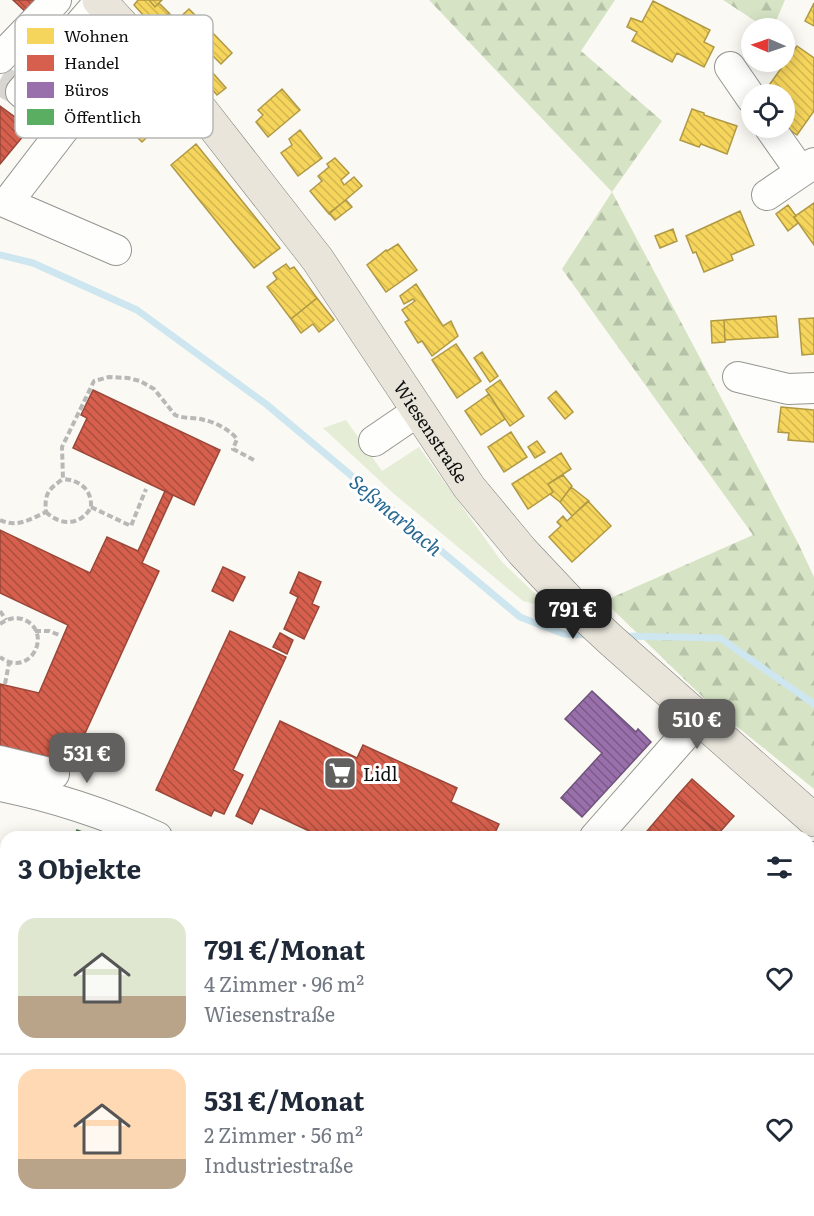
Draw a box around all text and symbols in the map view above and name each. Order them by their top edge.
legend [15,15,213,138]
north arrow [741,18,795,72]
map controls [741,18,795,138]
text: Wohnen [64,23,129,47]
text: Handel [64,50,119,74]
text: Büros [64,77,108,101]
button: locate [741,84,795,138]
text: Öffentlich [64,104,142,128]
street label: Wiesenstraße [388,375,476,488]
water label: Seßmarbach [344,466,450,562]
pin: 791 € [531,589,615,640]
text: 791 € [549,593,597,623]
pin: 510 € [655,699,739,750]
text: 510 € [672,703,722,733]
pin: 531 € [45,733,129,784]
text: 531 € [63,737,111,767]
supermarket icon: Lidl [322,755,358,791]
place label: Lidl [363,760,398,787]
text: 3 Objekte [18,848,141,887]
icon: filters [763,851,796,884]
text: 791 €/Monat [204,929,365,968]
icon: home [66,942,138,1014]
icon: heart [763,962,796,995]
text: 4 Zimmer · 96 m² [204,968,364,998]
text: Wiesenstraße [204,998,335,1028]
text: 531 €/Monat [204,1080,364,1119]
icon: home [66,1093,138,1165]
icon: heart [763,1113,796,1146]
text: 2 Zimmer · 56 m² [204,1119,363,1149]
text: Industriestraße [204,1149,353,1179]

